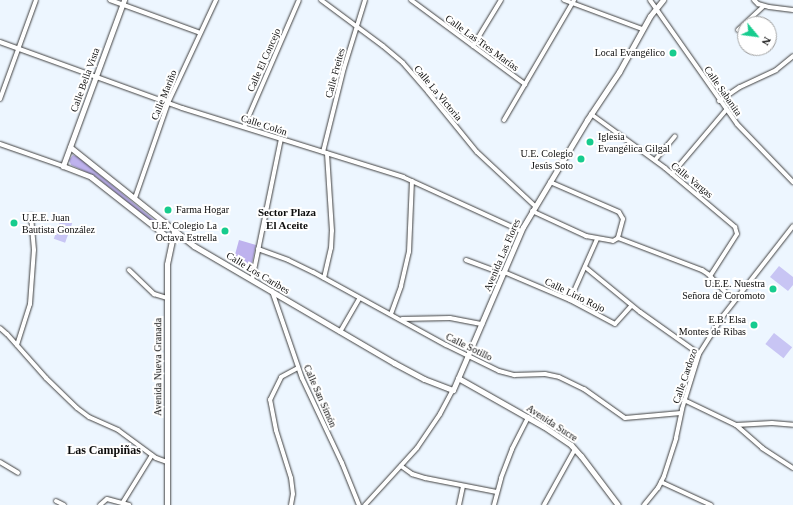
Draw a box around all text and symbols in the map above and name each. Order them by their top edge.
street label: Calle Las Tres Marías [443,12,521,74]
north arrow [737,16,777,56]
street label: Calle El Concejo [245,26,283,94]
text: N [759,35,774,48]
street label: Calle Bella Vista [68,46,102,114]
street label: Calle Freites [323,47,347,99]
place label: Local Evangélico [595,47,665,59]
marker: Local Evangélico [668,48,678,58]
street label: Calle La Victoria [411,63,465,123]
street label: Calle Sabanita [701,64,745,118]
street label: Calle Mariño [149,68,179,122]
street label: Calle Colón [239,112,289,138]
place label: Iglesia Evangélica Gilgal [598,130,670,154]
marker: Iglesia Evangélica Gilgal [585,137,595,147]
place label: U.E. Colegio Jesús Soto [521,147,573,170]
marker: U.E. Colegio Jesús Soto [576,154,586,164]
street label: Calle Vargas [669,159,715,201]
place label: Farma Hogar [176,204,229,216]
marker: Farma Hogar [163,205,173,215]
district label: Sector Plaza El Aceite [258,206,316,232]
place label: U.E.E. Juan Bautista González [22,211,95,234]
street label: Avenida Las Flores [481,217,523,293]
marker: U.E.E. Juan Bautista González [9,218,19,228]
place label: U.E. Colegio La Octava Estrella [151,219,217,242]
marker: U.E. Colegio La Octava Estrella [220,226,230,236]
street label: Calle Los Caribes [224,249,292,297]
street label: Calle Lirio Rojo [543,275,607,315]
place label: U.E.E. Nuestra Señora de Coromoto [682,277,765,300]
marker: U.E.E. Nuestra Señora de Coromoto [768,284,778,294]
place label: E.B. Elsa Montes de Ribas [679,313,746,336]
street label: Avenida Nueva Granada [152,318,164,416]
marker: E.B. Elsa Montes de Ribas [749,320,759,330]
street label: Calle Sotillo [444,331,494,363]
street label: Calle Cardozo [670,347,700,405]
street label: Calle San Simón [301,363,339,429]
street label: Avenida Sucre [524,402,580,444]
district label: Las Campiñas [67,444,141,458]

